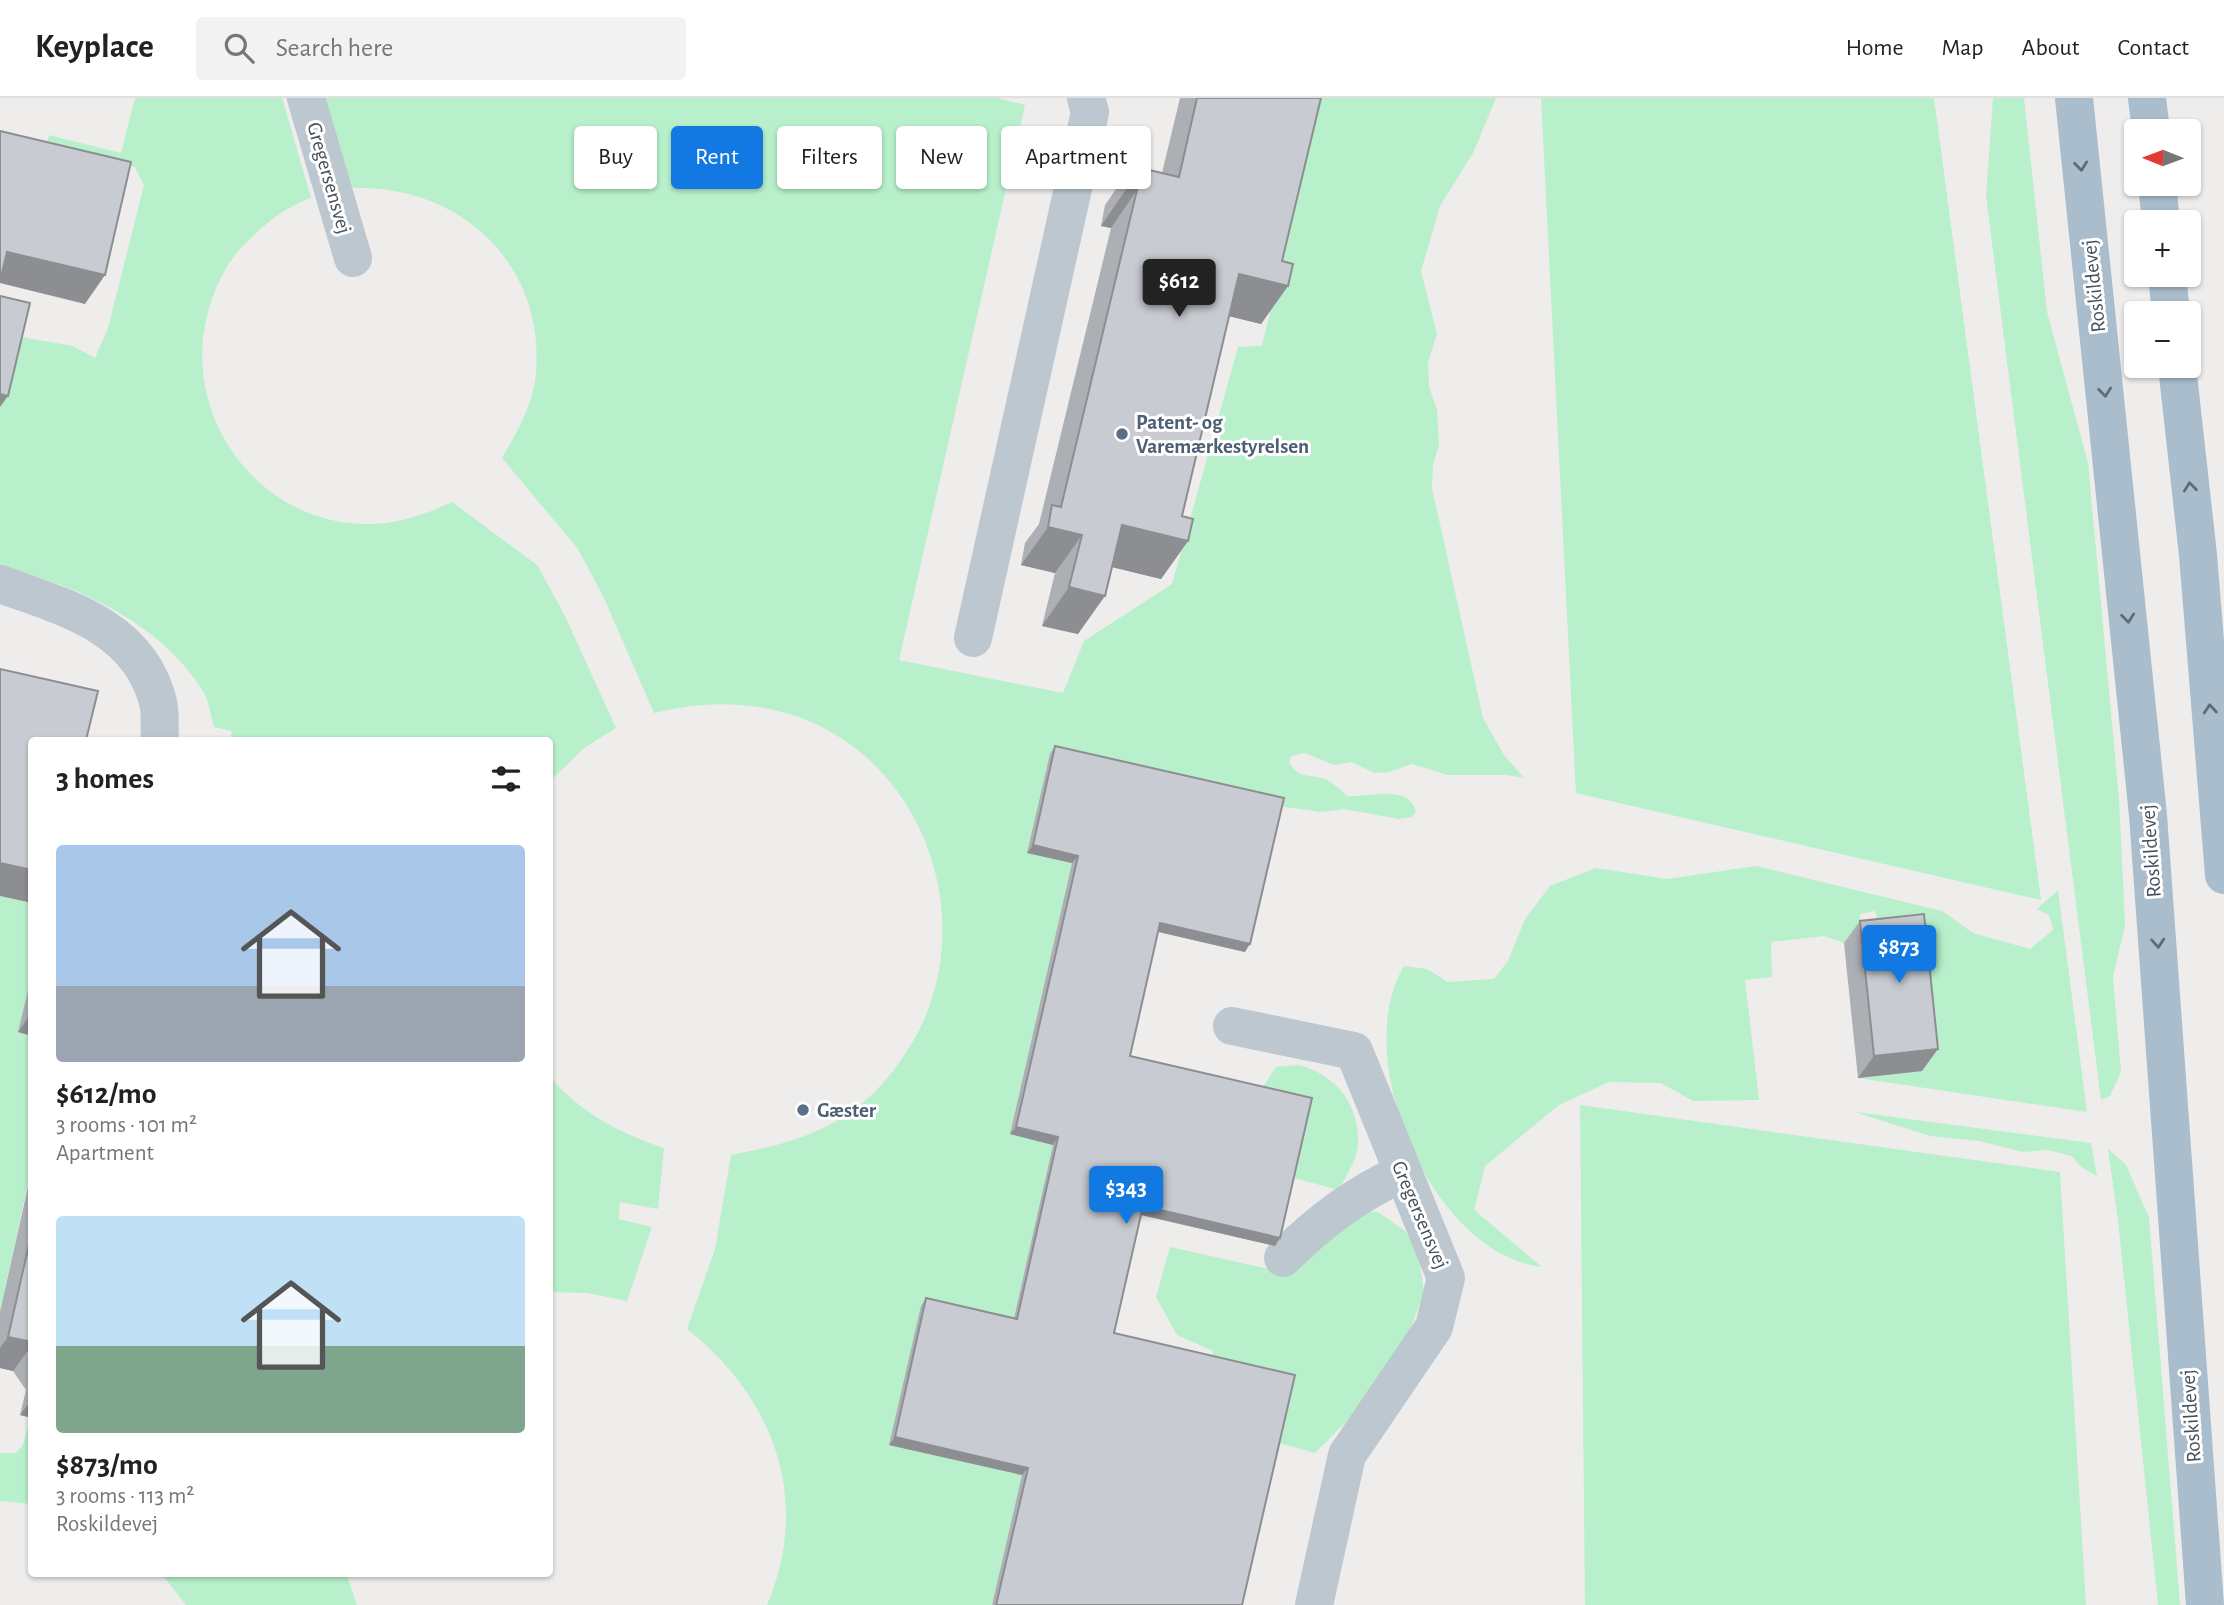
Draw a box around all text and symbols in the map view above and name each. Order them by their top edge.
search box [196,17,686,80]
icon: search [220,29,258,67]
text: Keyplace [35,31,154,64]
text: Search here [276,35,393,61]
text: Home [1846,36,1904,60]
text: Map [1942,36,1984,60]
text: About [2022,36,2079,60]
text: Contact [2117,36,2189,60]
north arrow [2124,119,2202,196]
map controls [2124,119,2201,378]
street label: Gregersensvej [303,120,355,236]
chip: Buy [574,126,657,189]
chip: Rent [671,126,763,189]
chip: Filters [777,126,882,189]
chip: New [896,126,987,189]
chip: Apartment [1001,126,1151,189]
one-way arrow [2074,160,2089,172]
button: + [2124,210,2201,287]
street label: Roskildevej [2079,239,2109,333]
pin: $612 [1138,260,1220,319]
text: $612 [1159,270,1199,293]
button: − [2124,301,2201,378]
one-way arrow [2097,387,2112,398]
place label: Patent- og Varemærkestyrelsen [1136,412,1309,457]
marker: Patent- og Varemærkestyrelsen [1114,426,1130,442]
one-way arrow [2183,482,2198,493]
one-way arrow [2121,613,2136,624]
one-way arrow [2203,703,2218,714]
icon: filters [487,760,525,798]
text: 3 homes [56,764,154,794]
street label: Roskildevej [2137,804,2165,898]
icon: home [228,891,354,1017]
pin: $873 [1858,926,1940,985]
text: $873 [1878,936,1920,959]
one-way arrow [2150,937,2165,948]
text: $612/mo [56,1079,156,1109]
place label: Gæster [817,1100,877,1121]
marker: Gæster [795,1102,811,1118]
text: 3 rooms · 101 m² [56,1114,197,1137]
text: Apartment [56,1142,154,1165]
street label: Gregersensvej [1388,1158,1452,1272]
pin: $343 [1085,1166,1167,1226]
text: $343 [1105,1177,1147,1200]
icon: home [228,1262,354,1388]
street label: Roskildevej [2177,1369,2205,1463]
text: $873/mo [56,1450,158,1480]
text: 3 rooms · 113 m² [56,1485,194,1508]
text: Roskildevej [56,1513,158,1536]

